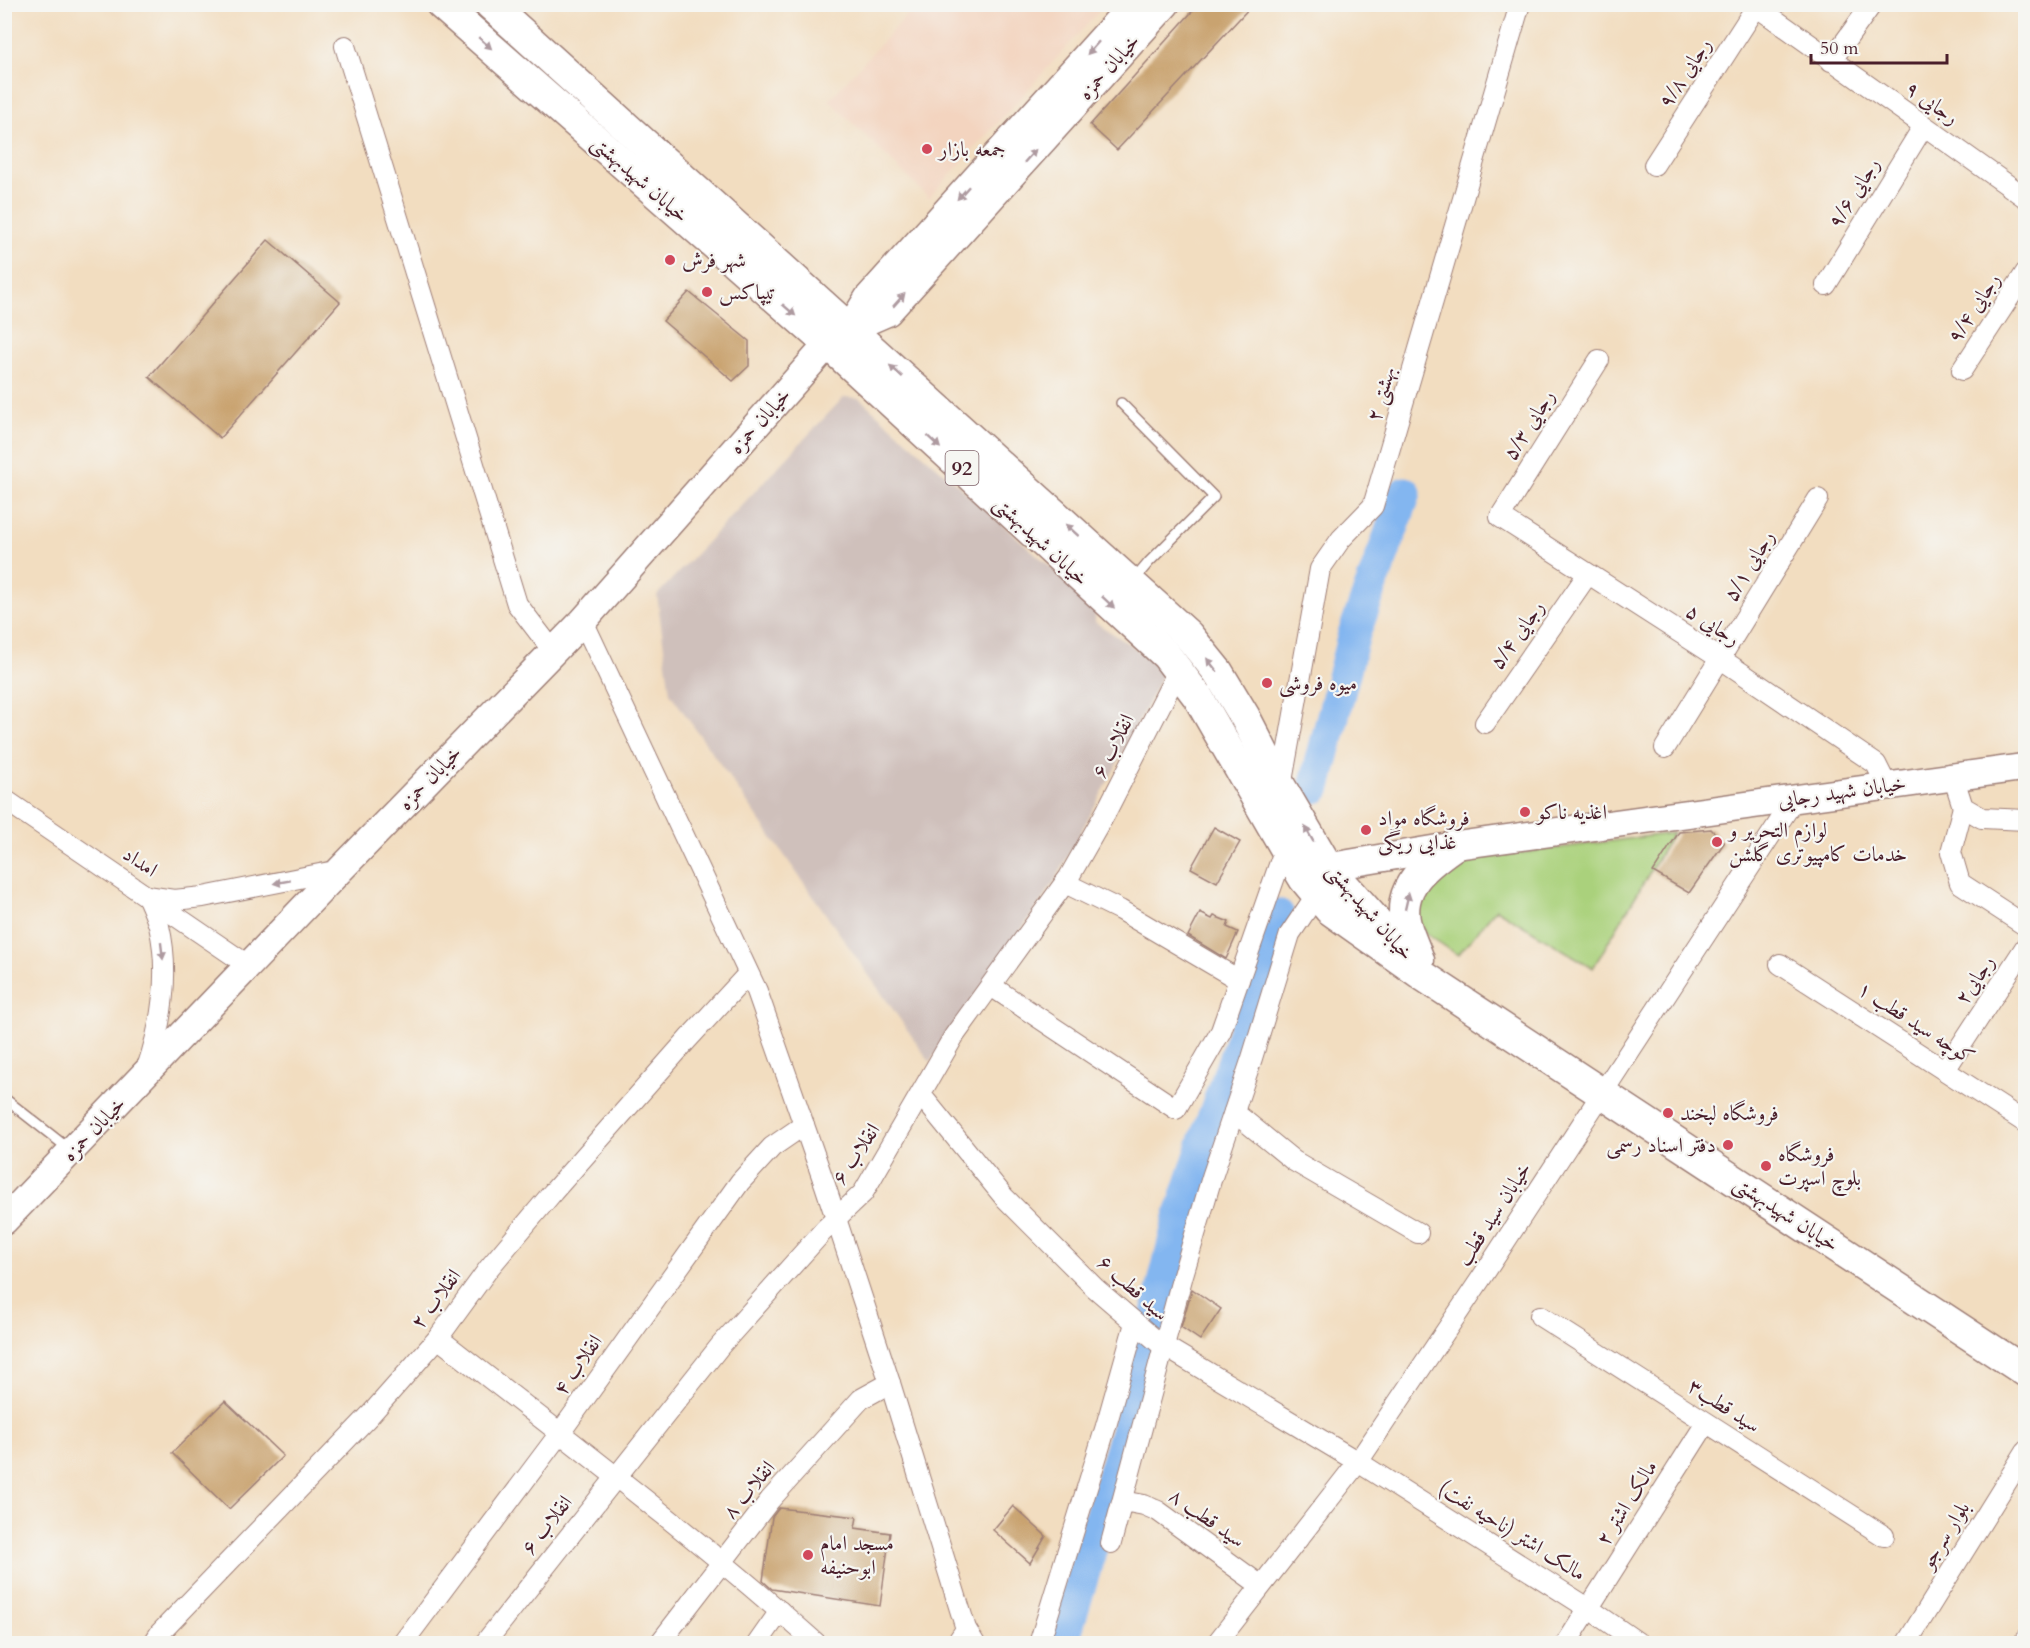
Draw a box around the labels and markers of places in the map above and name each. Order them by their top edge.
place label: جمعه بازار [937,135,1006,164]
marker: جمعه بازار [920,142,934,156]
place label: شهر فرش [682,246,746,275]
marker: شهر فرش [663,253,677,267]
place label: تیپاکس [719,278,776,307]
marker: تیپاکس [700,285,714,299]
place label: میوه فروشی [1279,669,1357,698]
marker: میوه فروشی [1260,676,1274,690]
place label: اغذیه ناکو [1535,798,1607,827]
place label: فروشگاه مواد غذایی ریگی [1378,804,1470,857]
marker: اغذیه ناکو [1518,805,1532,819]
place label: لوازم التحریر و خدمات کامپیوتری گلشن [1727,816,1907,869]
marker: فروشگاه مواد غذایی ریگی [1359,823,1373,837]
marker: لوازم التحریر و خدمات کامپیوتری گلشن [1710,835,1724,849]
place label: فروشگاه لبخند [1680,1099,1779,1128]
marker: فروشگاه لبخند [1661,1106,1675,1120]
place label: دفتر اسناد رسمی [1606,1131,1716,1160]
marker: دفتر اسناد رسمی [1721,1138,1735,1152]
place label: فروشگاه بلوچ اسپرت [1778,1140,1861,1197]
marker: فروشگاه بلوچ اسپرت [1759,1159,1773,1173]
place label: مسجد امام ابوحنیفه [820,1529,894,1582]
marker: مسجد امام ابوحنیفه [801,1548,815,1562]

